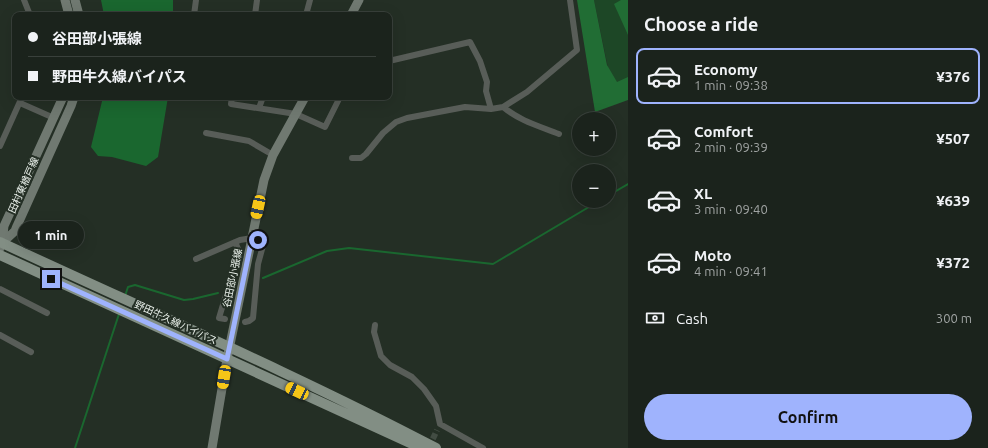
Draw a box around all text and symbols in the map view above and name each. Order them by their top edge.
text: Choose a ride [644,14,758,34]
text: 谷田部小張線 [52,30,142,47]
icon: car [646,58,682,94]
text: Economy [694,61,758,78]
text: 野田牛久線バイパス [52,68,187,85]
text: ¥376 [936,68,970,85]
text: 1 min · 09:38 [694,78,768,92]
map controls [572,112,616,208]
button: + [572,112,616,156]
icon: car [646,120,682,156]
text: Comfort [694,123,753,140]
text: ¥507 [936,130,970,147]
text: 2 min · 09:39 [694,140,768,154]
street label: 田村東楢戸線 [6,156,41,215]
button: − [572,164,616,208]
icon: car [646,182,682,218]
text: XL [694,185,712,202]
text: ¥639 [936,192,970,209]
car [250,194,266,220]
text: 3 min · 09:40 [694,202,768,216]
callout: 1 min [18,221,84,249]
text: 1 min [35,228,67,242]
route start [249,231,267,249]
icon: car [646,244,682,280]
text: Moto [694,247,732,264]
street label: 谷田部小張線 [221,248,244,309]
text: ¥372 [936,254,970,271]
text: 4 min · 09:41 [694,264,768,278]
route end [42,270,60,288]
street label: 野田牛久線バイパス [133,298,219,346]
icon: cash [644,307,666,329]
text: Cash [676,310,708,327]
text: 300 m [936,311,972,325]
car [216,364,232,390]
car [284,380,310,402]
button: Confirm [644,394,972,440]

